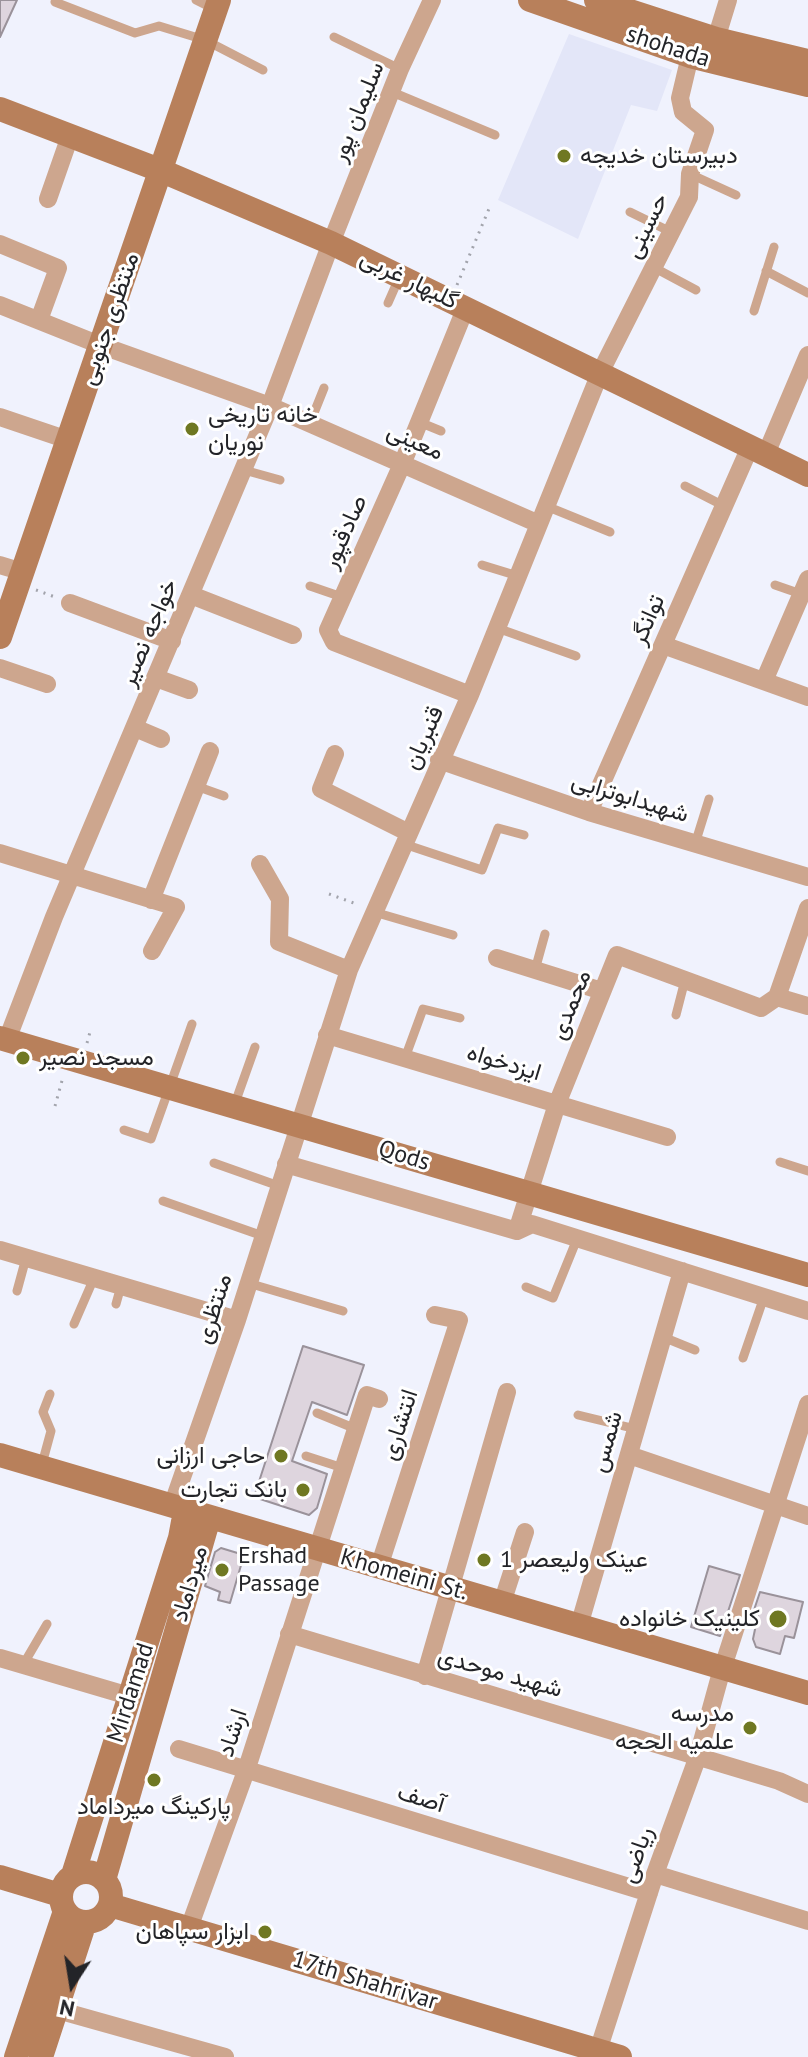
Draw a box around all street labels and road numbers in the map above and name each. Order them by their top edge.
street label: shohada [623,20,713,74]
street label: سلیمان پور [325,58,391,166]
street label: حسینی [619,189,675,263]
street label: گلبهار غربی [355,244,463,316]
street label: منتظری جنوبی [74,249,146,389]
street label: معینی [382,417,448,467]
street label: صادقپور [316,491,374,573]
street label: خواجه نصیر [114,575,184,691]
street label: توانگر [624,590,672,650]
street label: قنبریان [397,702,451,774]
street label: شهیدابوترابی [568,767,692,829]
street label: محمدی [544,966,598,1044]
street label: ایزدخواه [463,1038,545,1088]
street label: Qods [375,1135,433,1177]
street label: منتظری [189,1270,239,1348]
street label: انتشاری [375,1386,425,1464]
street label: شمس [585,1408,629,1476]
street label: میرداماد [166,1543,214,1625]
street label: Khomeini St. [337,1543,471,1607]
street label: Mirdamad [101,1640,161,1746]
street label: شهید موحدی [435,1642,565,1704]
street label: ارشاد [212,1705,254,1761]
street label: آصف [394,1778,448,1820]
street label: ریاضی [614,1823,660,1887]
street label: 17th Shahrivar [289,1945,441,2017]

